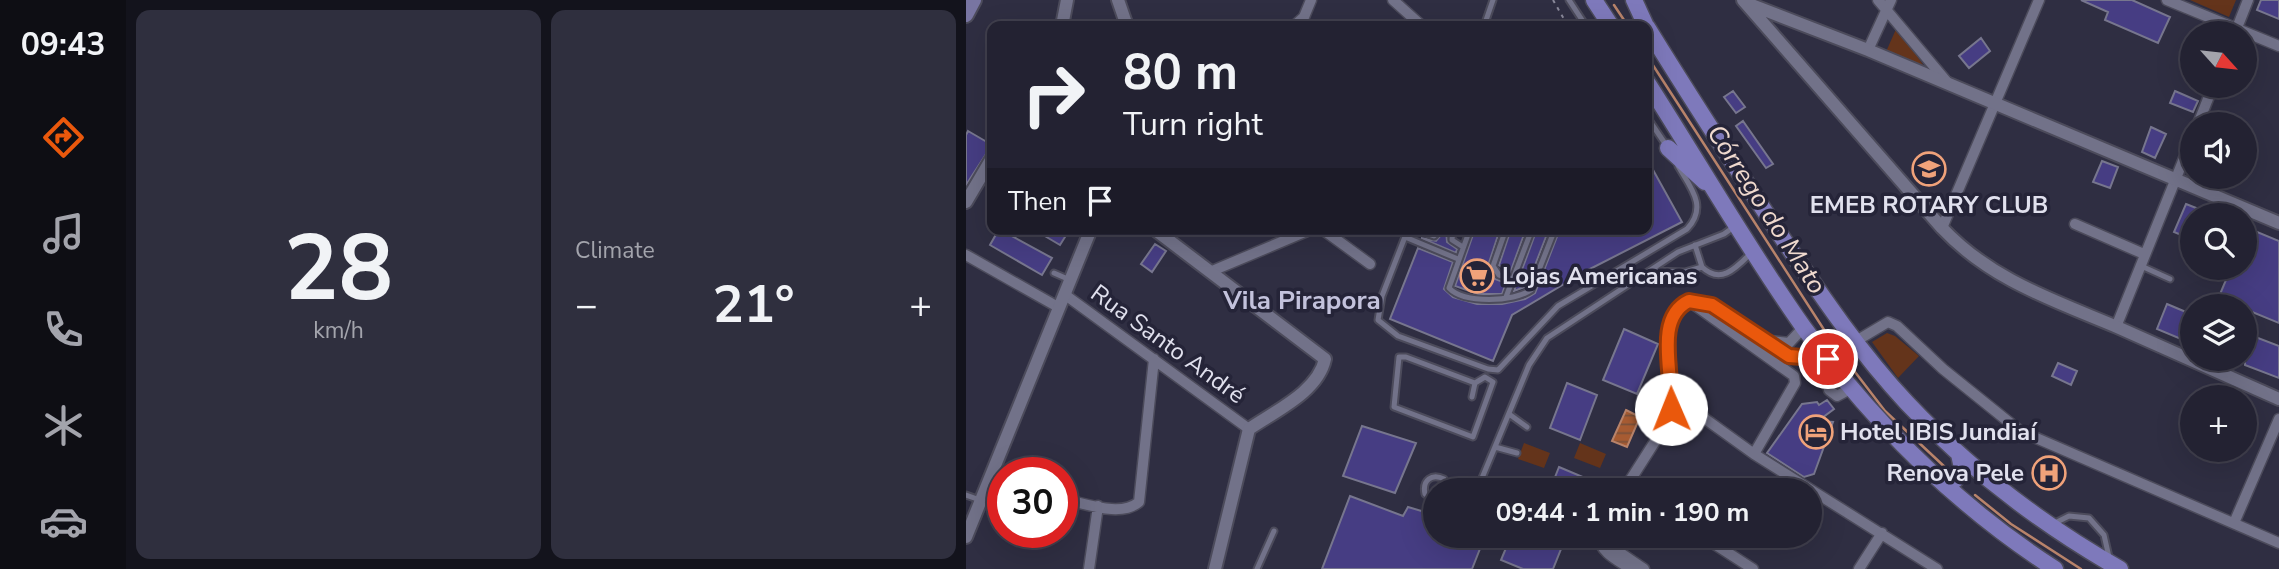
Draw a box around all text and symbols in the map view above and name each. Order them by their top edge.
north arrow [2180,21,2258,98]
map controls [2180,21,2257,462]
text: 09:43 [21,23,105,66]
text: 80 m [1123,39,1238,106]
icon: right [1008,49,1099,140]
text: Turn right [1123,103,1263,146]
button: sound [2180,112,2257,189]
icon: directions [39,113,88,162]
water label: Córrego do Mato [1699,118,1834,301]
school or university icon: EMEB ROTARY CLUB [1910,150,1948,188]
icon: arrive [1081,182,1119,220]
text: Then [1008,184,1067,219]
place label: EMEB ROTARY CLUB [1810,189,2048,221]
button: search [2180,203,2257,280]
text: 28 [284,207,393,331]
icon: music [39,209,88,258]
text: Climate [575,235,655,266]
supermarket icon: Lojas Americanas [1458,257,1496,295]
place label: Lojas Americanas [1502,260,1697,292]
text: 21° [712,269,795,340]
street label: Rua Santo André [1084,277,1252,411]
text: − [575,280,598,331]
text: + [909,280,932,331]
district label: Vila Pirapora [1222,283,1381,318]
button: layers [2180,294,2257,371]
icon: phone [39,305,88,354]
text: km/h [313,315,364,346]
pin [1798,329,1858,389]
icon: arrive [1809,340,1847,378]
position arrow [1634,372,1708,446]
button: + [2180,385,2257,462]
icon: climate [39,401,88,450]
hotel icon: Hotel IBIS Jundiaí [1797,413,1835,451]
place label: Hotel IBIS Jundiaí [1840,416,2038,448]
hospital icon: Renova Pele [2030,454,2068,492]
speed limit sign: 30 [987,457,1078,548]
place label: Renova Pele [1887,457,2024,489]
text: 09:44 · 1 min · 190 m [1496,495,1749,530]
icon: car [39,497,88,546]

